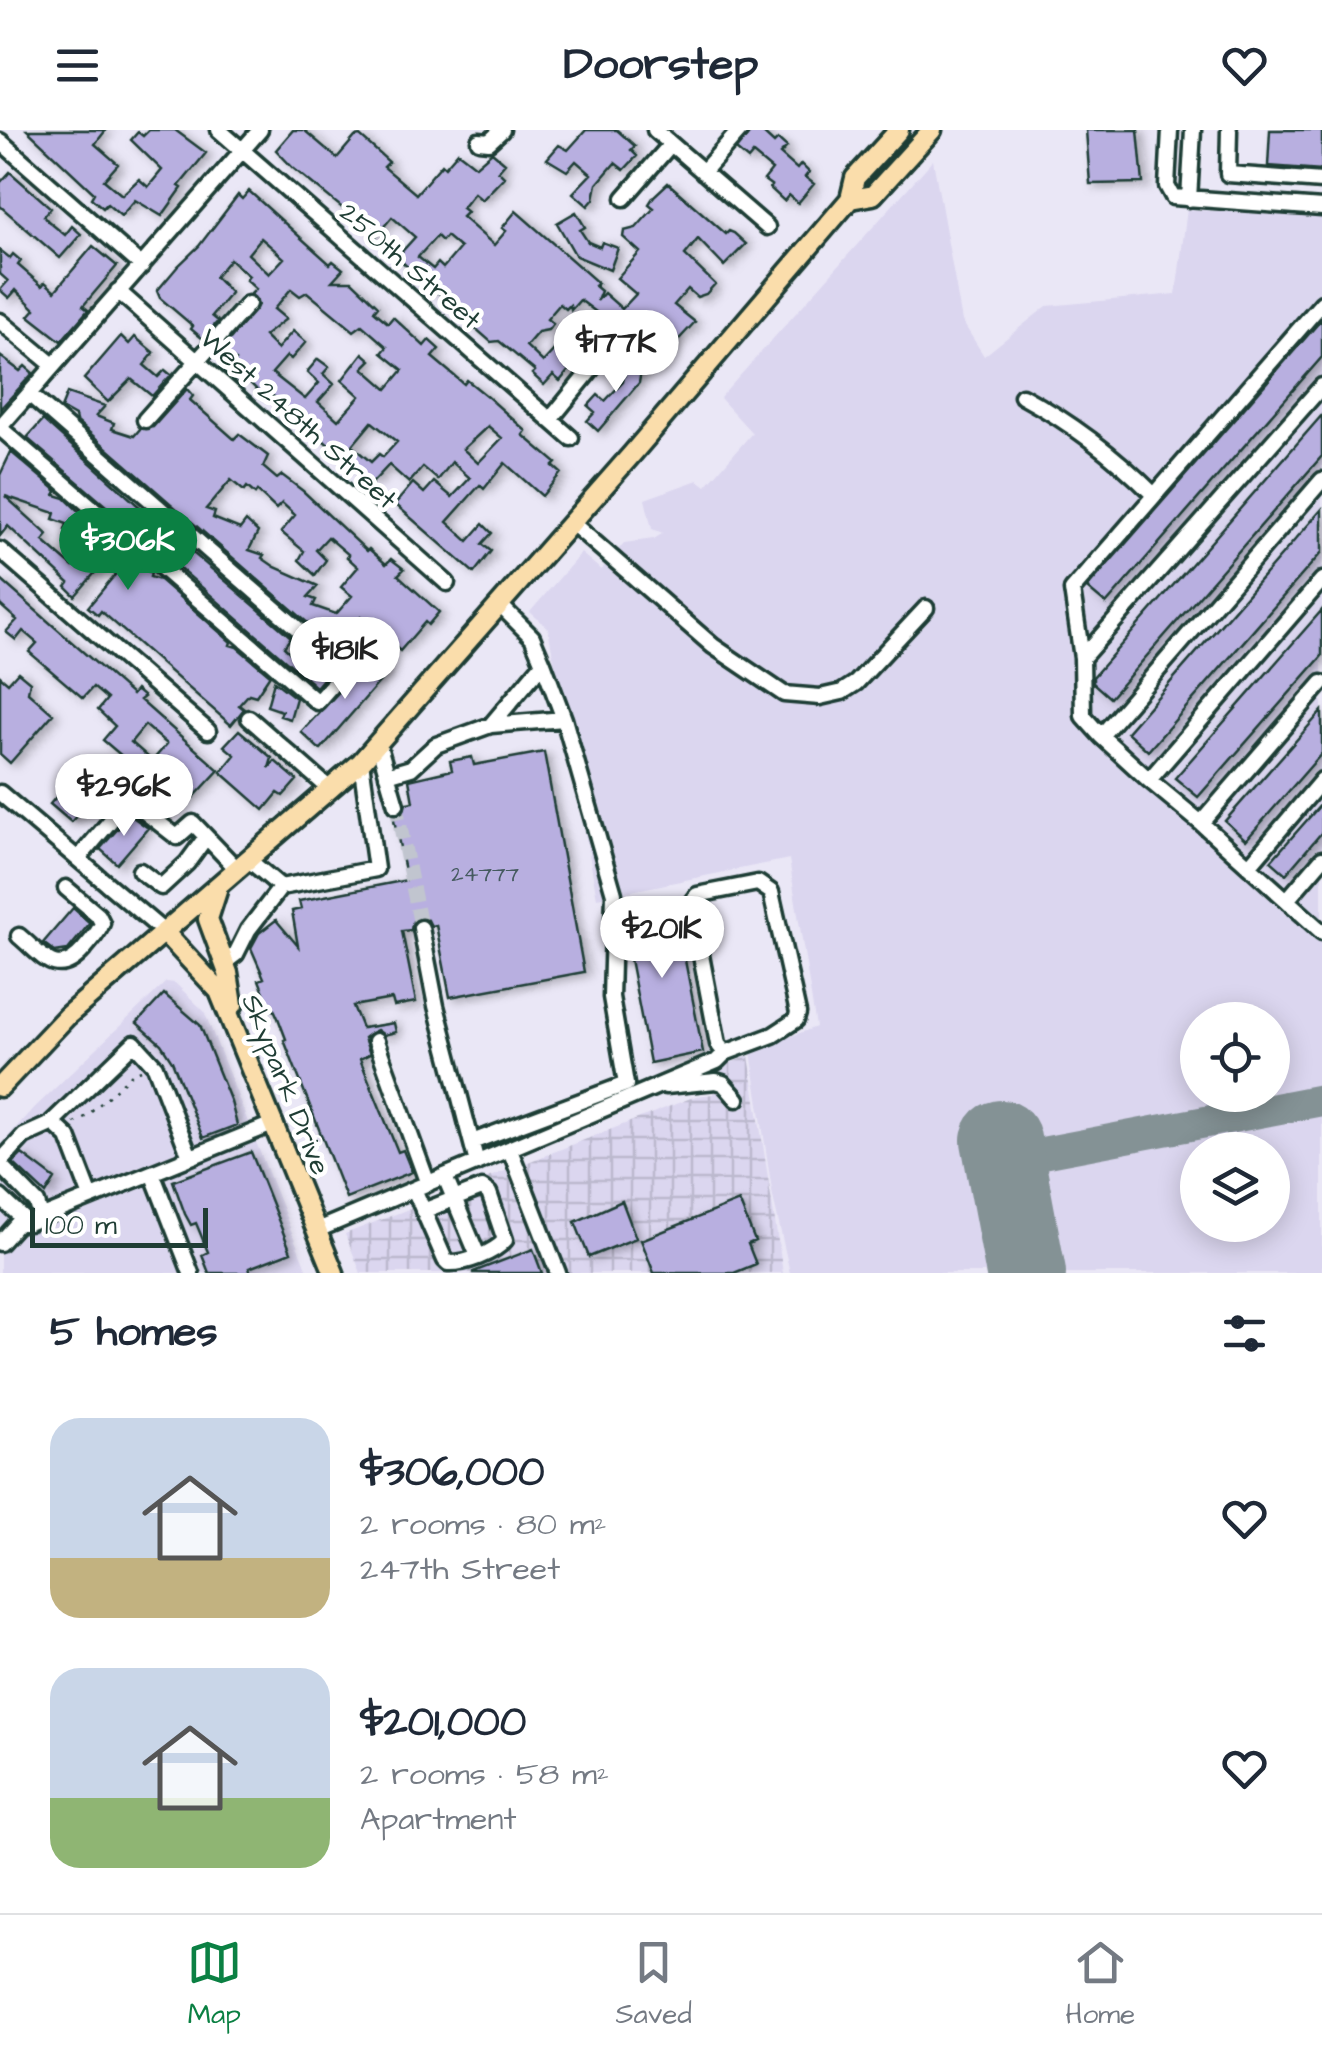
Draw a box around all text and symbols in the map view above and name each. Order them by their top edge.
text: Doorstep [564,34,758,96]
icon: menu [50,38,105,93]
icon: heart [1217,38,1272,93]
street label: 250th Street [331,194,490,339]
pin: $177K [546,310,686,395]
street label: West 248th Street [191,320,406,519]
text: $177K [576,320,656,365]
pin: $306K [58,508,198,593]
text: $306K [81,518,175,563]
pin: $181K [275,617,415,702]
text: $181K [312,627,378,672]
pin: $296K [54,754,194,839]
text: $296K [77,764,171,809]
house number: 24777 [451,859,520,890]
pin: $201K [592,896,732,981]
text: $201K [622,906,702,951]
street label: Skypark Drive [230,988,340,1182]
map controls [1180,1002,1290,1242]
button: locate [1180,1002,1290,1112]
button: layers [1180,1132,1290,1242]
scale bar [30,1203,208,1248]
text: 100 m [45,1206,117,1245]
text: 5 homes [50,1304,217,1362]
icon: filters [1217,1306,1272,1361]
text: $306,000 [360,1444,545,1502]
icon: home [130,1458,250,1578]
icon: heart [1217,1491,1272,1546]
text: 2 rooms · 80 m² [360,1502,607,1547]
text: 247th Street [360,1547,560,1592]
text: $201,000 [360,1694,526,1752]
icon: home [130,1708,250,1828]
icon: heart [1217,1741,1272,1796]
text: 2 rooms · 58 m² [360,1752,609,1797]
text: Apartment [360,1797,516,1842]
tab: Map [187,1935,242,2034]
tab: Saved [616,1935,692,2034]
tab: Home [1065,1935,1135,2034]

